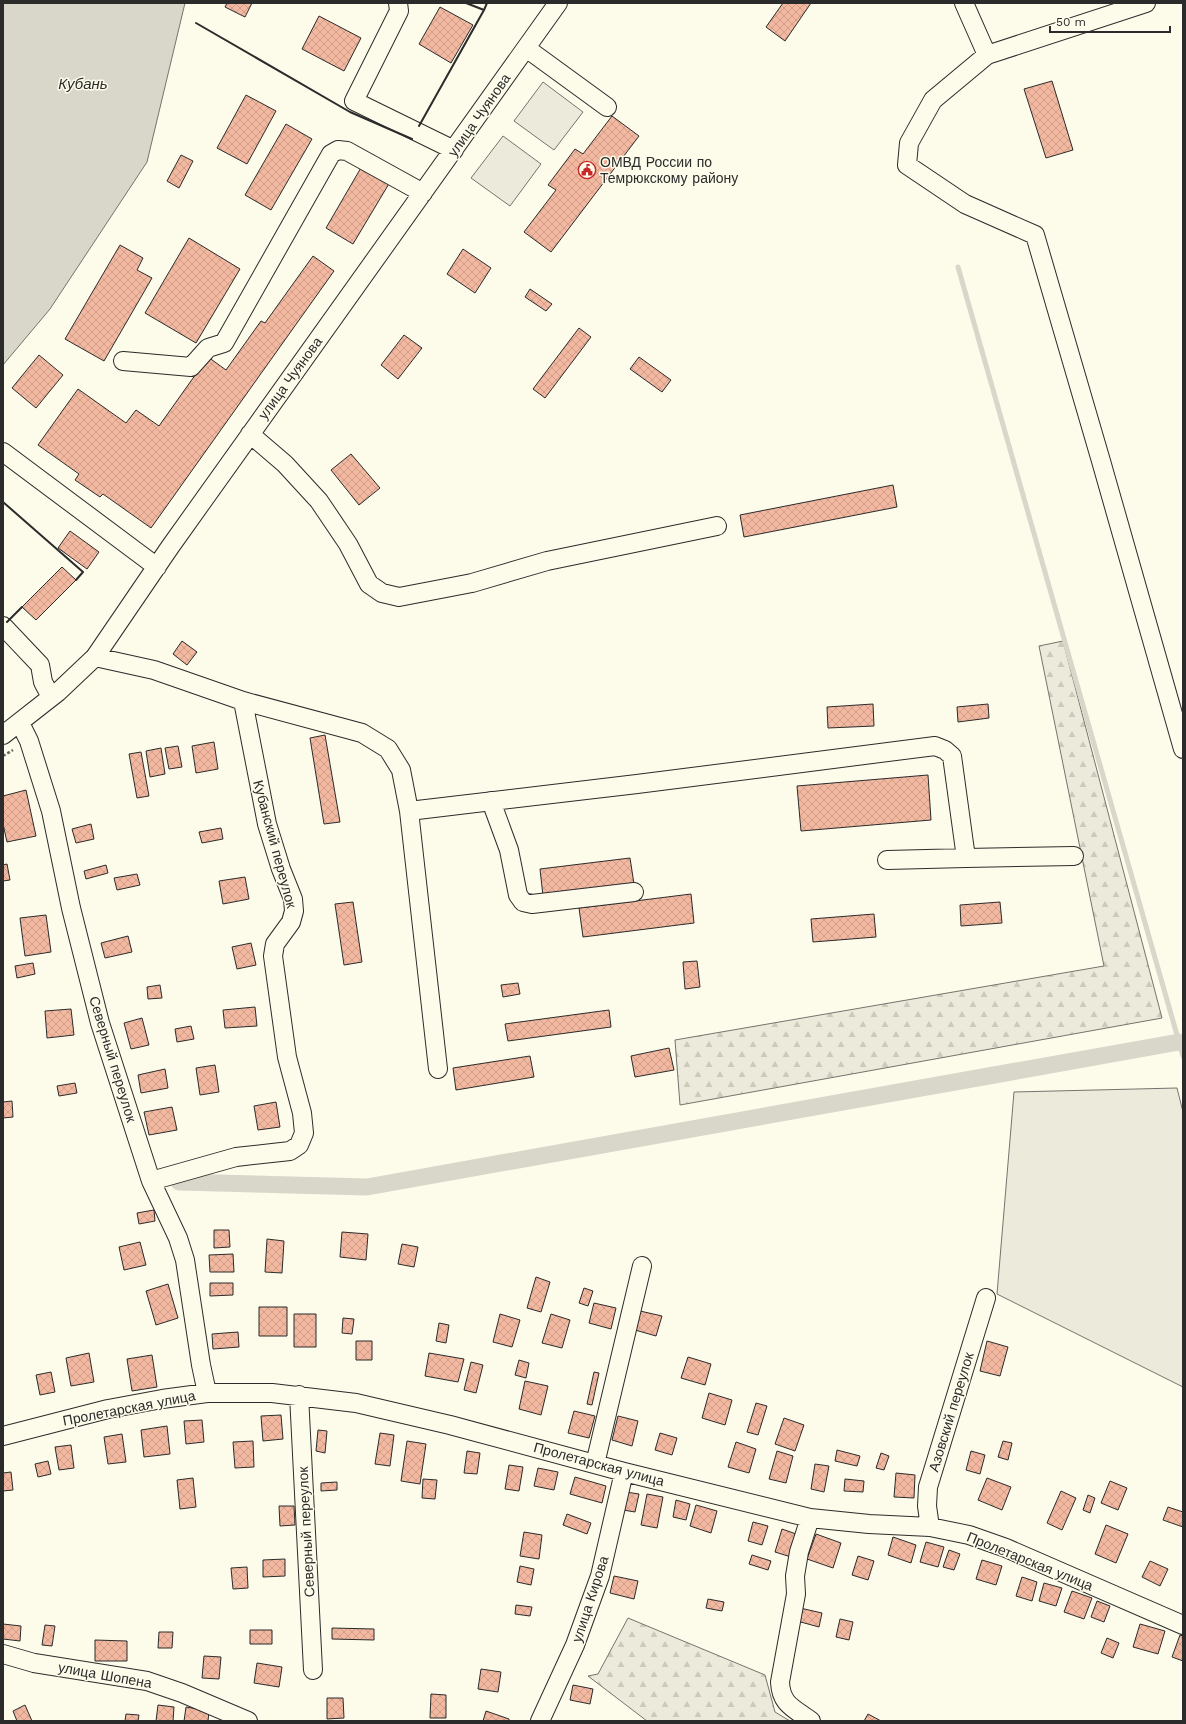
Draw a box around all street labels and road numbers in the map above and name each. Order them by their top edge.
street label: улица Чуянова [444,70,514,160]
street label: улица Чуянова [255,334,325,422]
street label: Кубанский переулок [250,778,300,911]
street label: Северный переулок [86,994,140,1125]
street label: Азовский переулок [925,1350,977,1474]
street label: Пролетарская улица [61,1387,197,1429]
street label: Пролетарская улица [532,1439,666,1489]
street label: Северный переулок [295,1465,317,1598]
street label: Пролетарская улица [965,1528,1096,1594]
street label: улица Кирова [569,1554,612,1644]
street label: улица Шопена [57,1659,153,1691]

